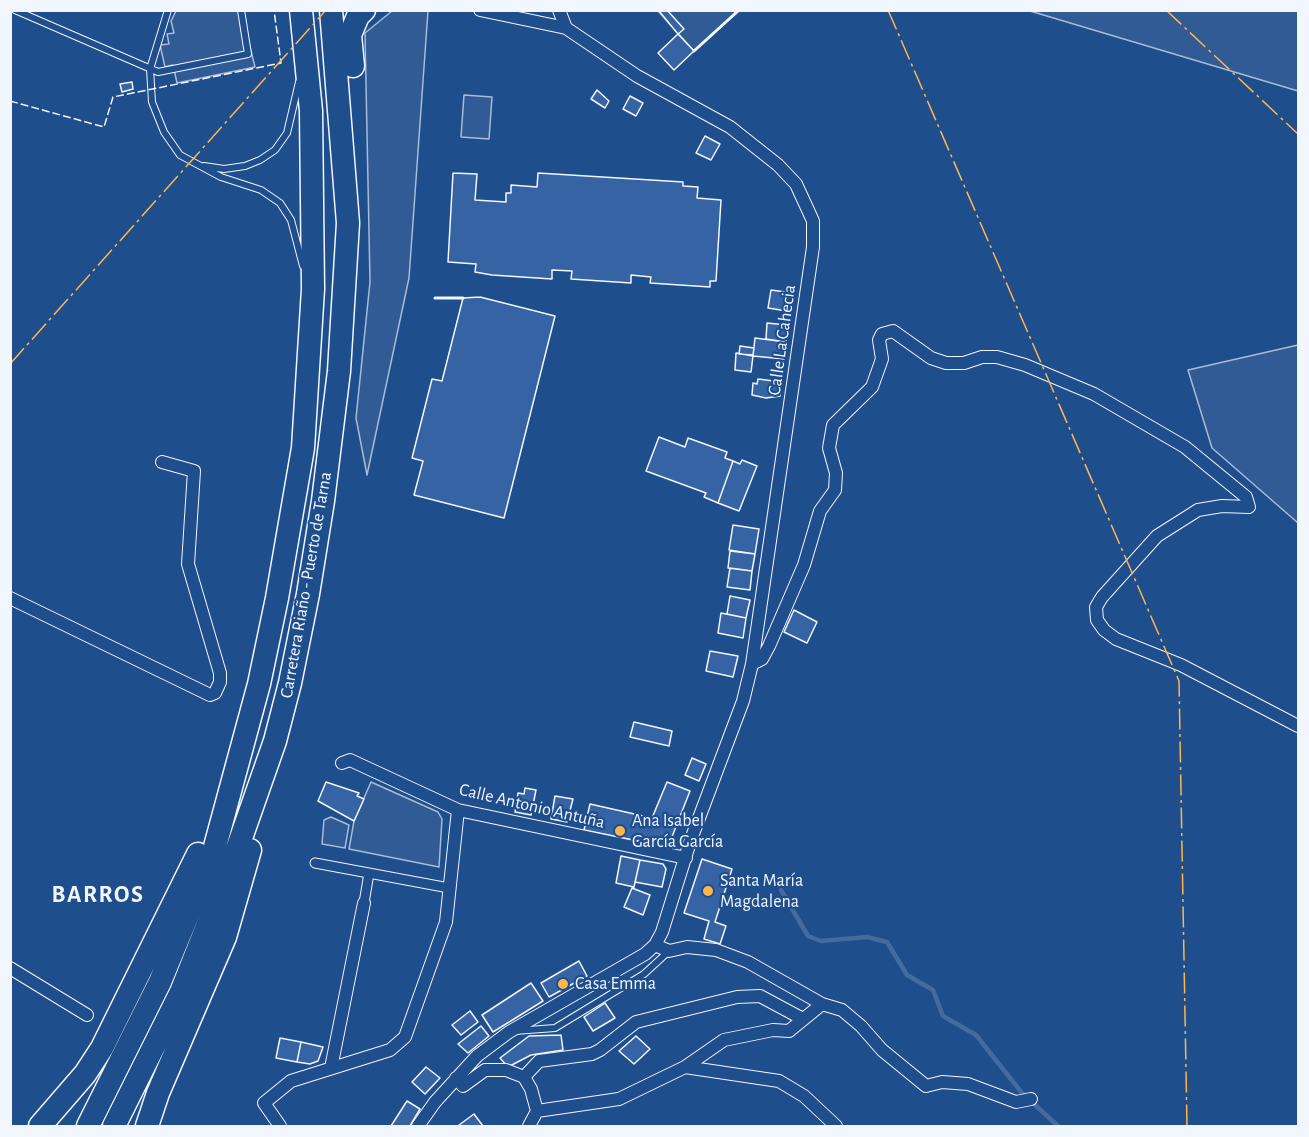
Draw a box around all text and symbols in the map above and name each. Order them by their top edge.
street label: Calle La Cahecia [764,283,800,397]
street label: Carretera Riaño - Puerto de Tarna [275,470,337,700]
street label: Calle Antonio Antuña [457,779,607,833]
place label: Ana Isabel García García [632,810,723,852]
marker: Ana Isabel García García [613,824,627,838]
place label: Santa María Magdalena [720,870,803,912]
district label: BARROS [52,881,144,909]
marker: Santa María Magdalena [701,884,715,898]
place label: Casa Emma [575,973,656,995]
marker: Casa Emma [556,977,570,991]

